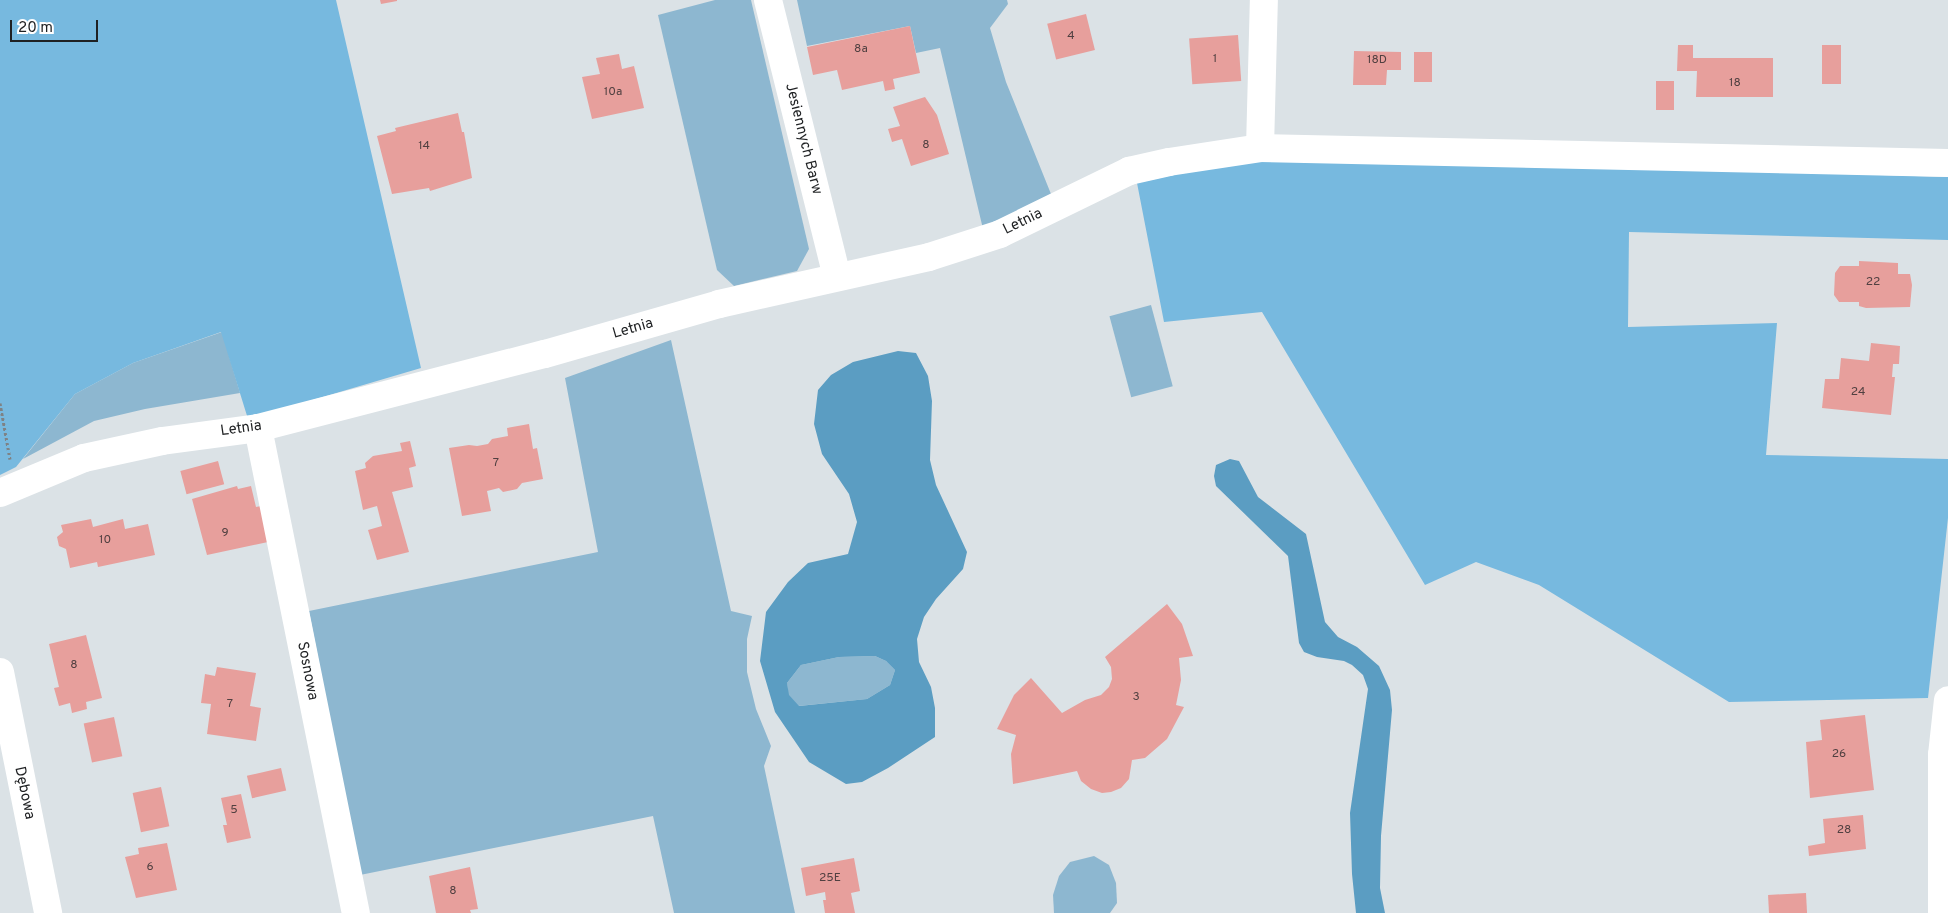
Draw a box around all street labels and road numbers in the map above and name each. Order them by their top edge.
street label: Jesiennych Barw [780,81,826,197]
street label: Letnia [1000,205,1046,239]
street label: Letnia [611,315,655,343]
street label: Letnia [219,417,263,441]
street label: Sosnowa [293,640,321,702]
street label: Dębowa [10,765,38,821]

